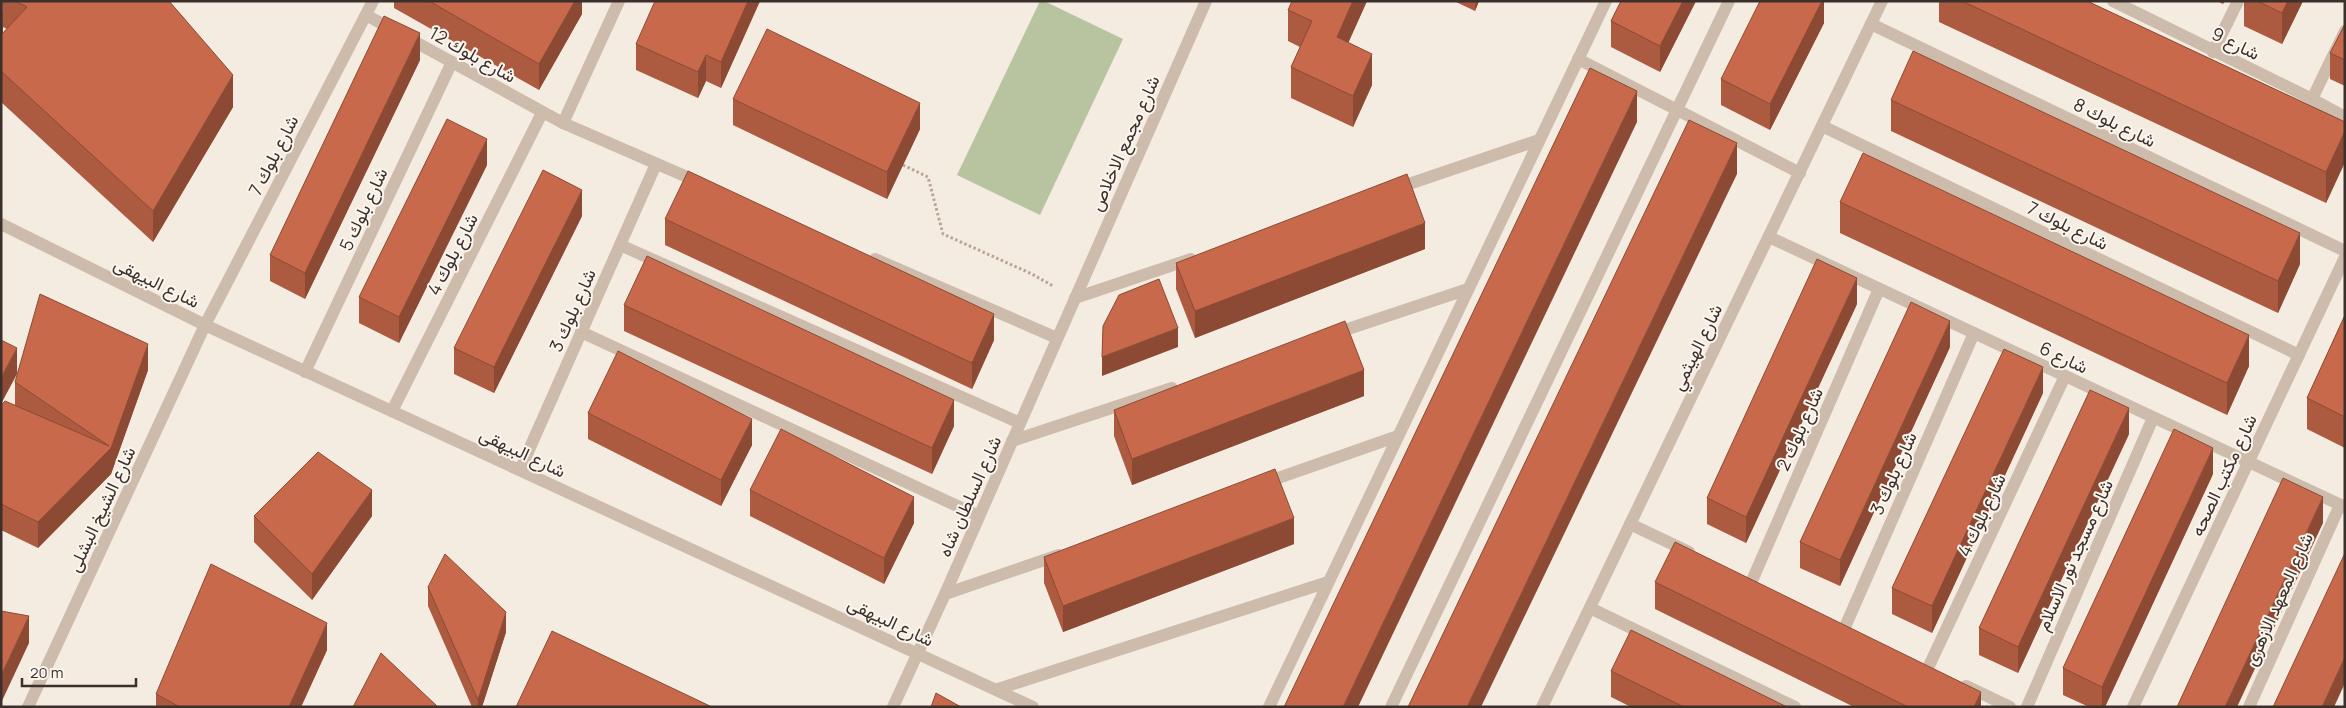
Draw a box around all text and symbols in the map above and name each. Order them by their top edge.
street label: شارع بلوك 12 [425,20,521,89]
street label: شارع 9 [2207,21,2264,66]
street label: شارع مجمع الاخلاص [1083,71,1166,215]
street label: شارع بلوك 8 [2069,92,2160,153]
street label: شارع بلوك 7 [242,111,304,200]
street label: شارع بلوك 5 [333,164,394,255]
street label: شارع بلوك 7 [2023,195,2113,256]
street label: شارع بلوك 4 [421,209,484,300]
street label: شارع البيهقى [110,251,204,314]
street label: شارع بلوك 3 [543,265,602,356]
street label: شارع الهيثمي [1665,300,1731,396]
street label: شارع 6 [2035,335,2092,380]
street label: شارع بلوك 2 [1770,384,1829,475]
street label: شارع مكتب الصحه [2184,410,2263,540]
street label: شارع البيهقى [476,422,570,483]
street label: شارع بلوك 3 [1864,428,1923,519]
street label: شارع السلطان شاه [932,432,1007,561]
street label: شارع الشيخ البشلى [61,442,142,576]
street label: شارع بلوك 4 [1951,470,2012,561]
street label: شارع مسجد نور الاسلام [2030,476,2119,635]
street label: شارع المعهد الازهرى [2238,529,2319,670]
street label: شارع البيهقى [844,591,938,652]
scale bar [22,656,136,688]
text: 20 m [30,662,63,683]

